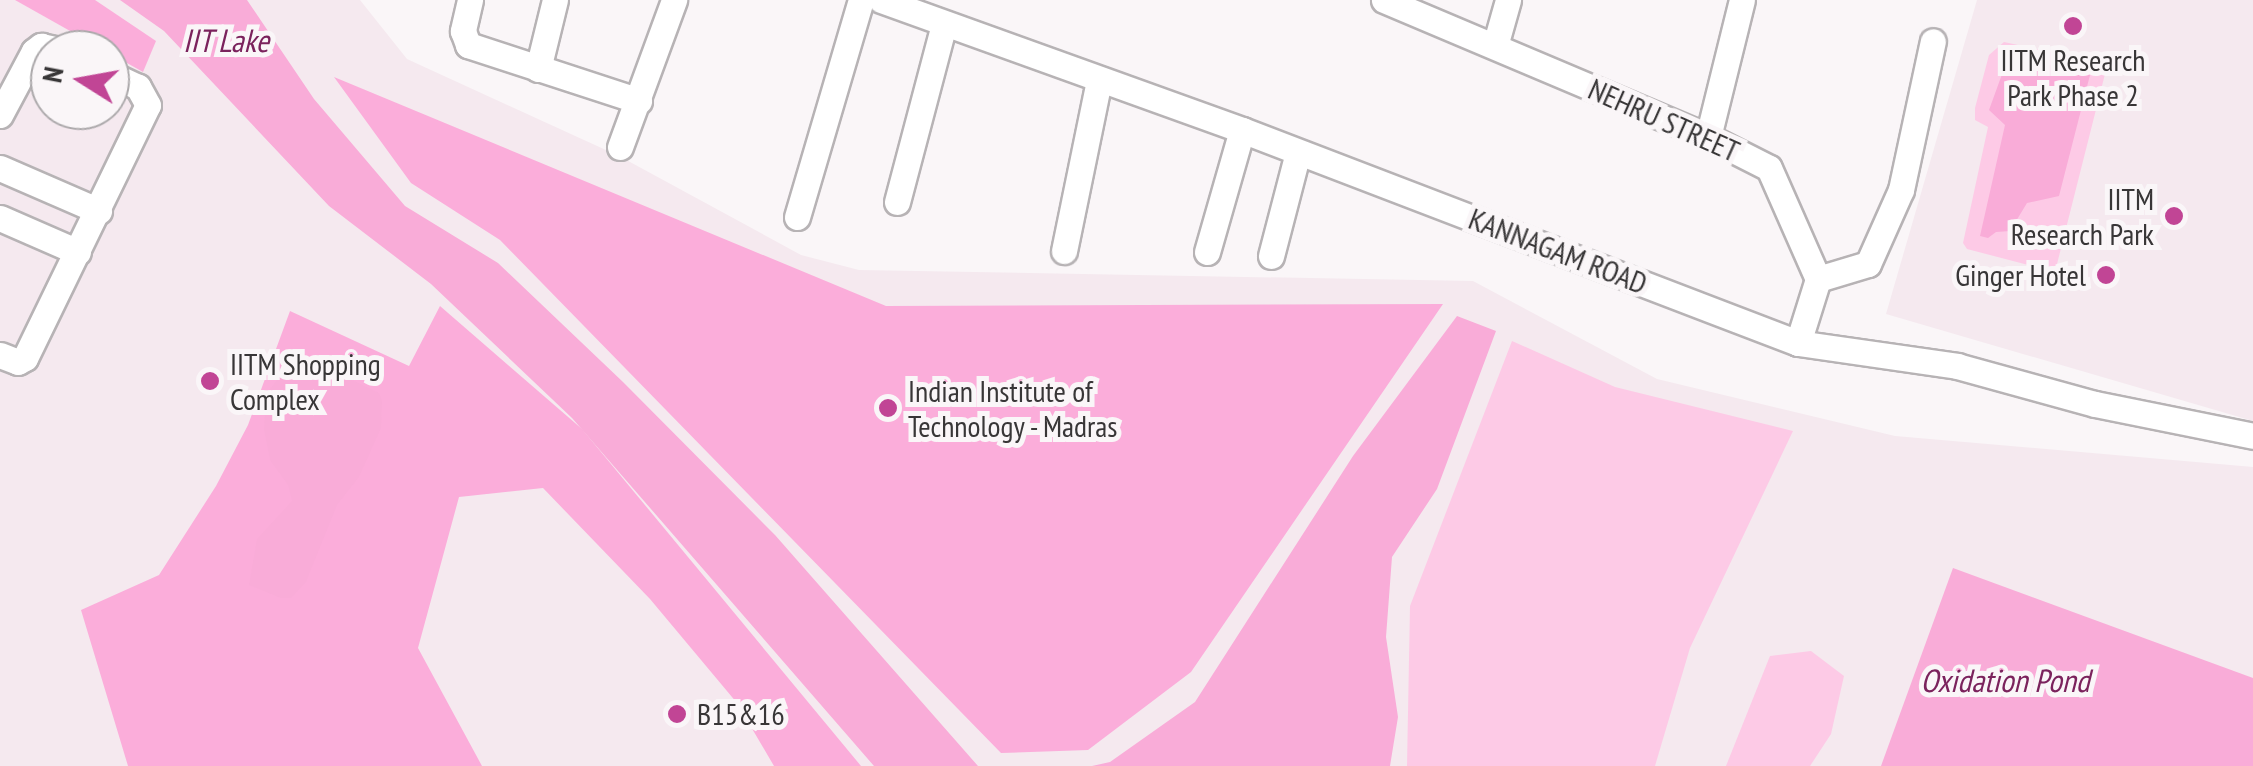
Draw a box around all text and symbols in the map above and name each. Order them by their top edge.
marker: IITM Research Park Phase 2 [2062,15,2084,37]
water label: IIT Lake [183,21,269,59]
north arrow [30,30,130,130]
place label: IITM Research Park Phase 2 [2000,42,2146,112]
text: N [32,64,72,86]
street label: NEHRU STREET [1583,71,1745,169]
place label: IITM Research Park [2011,181,2154,252]
street label: KANNAGAM ROAD [1464,201,1652,301]
marker: IITM Research Park [2163,205,2185,227]
place label: Ginger Hotel [1955,257,2086,293]
marker: Ginger Hotel [2095,264,2117,286]
place label: IITM Shopping Complex [230,346,381,416]
marker: IITM Shopping Complex [199,370,221,392]
place label: Indian Institute of Technology - Madras [908,373,1121,444]
marker: Indian Institute of Technology - Madras [877,397,899,419]
water label: Oxidation Pond [1920,661,2090,699]
place label: B15&16 [697,696,785,732]
marker: B15&16 [666,703,688,725]

